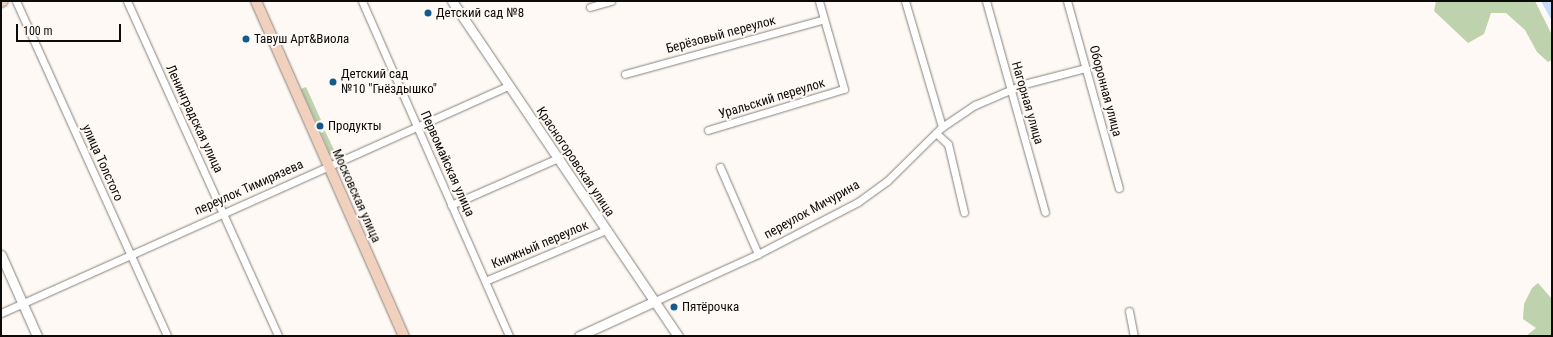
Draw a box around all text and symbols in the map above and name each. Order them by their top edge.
place label: Детский сад №8 [436,5,524,21]
marker: Детский сад №8 [423,8,433,18]
street label: Берёзовый переулок [665,13,777,57]
scale bar [18,16,123,42]
text: 100 m [23,24,53,38]
place label: Тавуш Арт&Виола [254,31,349,47]
marker: Тавуш Арт&Виола [241,34,251,44]
street label: Оборонная улица [1085,44,1125,138]
street label: Нагорная улица [1008,60,1046,146]
street label: Ленинградская улица [162,62,226,176]
place label: Детский сад №10 "Гнёздышко" [341,67,437,98]
street label: Уральский переулок [717,75,827,123]
marker: Детский сад №10 "Гнёздышко" [328,77,338,87]
street label: Красногоровская улица [533,104,617,220]
street label: Первомайская улица [417,109,477,219]
place label: Продукты [328,118,382,134]
marker: Продукты [315,121,325,131]
street label: улица Толстого [78,122,126,204]
street label: Московская улица [328,147,384,245]
street label: переулок Тимирязева [192,157,306,219]
street label: переулок Мичурина [762,177,862,243]
street label: Книжный переулок [489,218,591,272]
place label: Пятёрочка [682,299,739,315]
marker: Пятёрочка [669,302,679,312]

